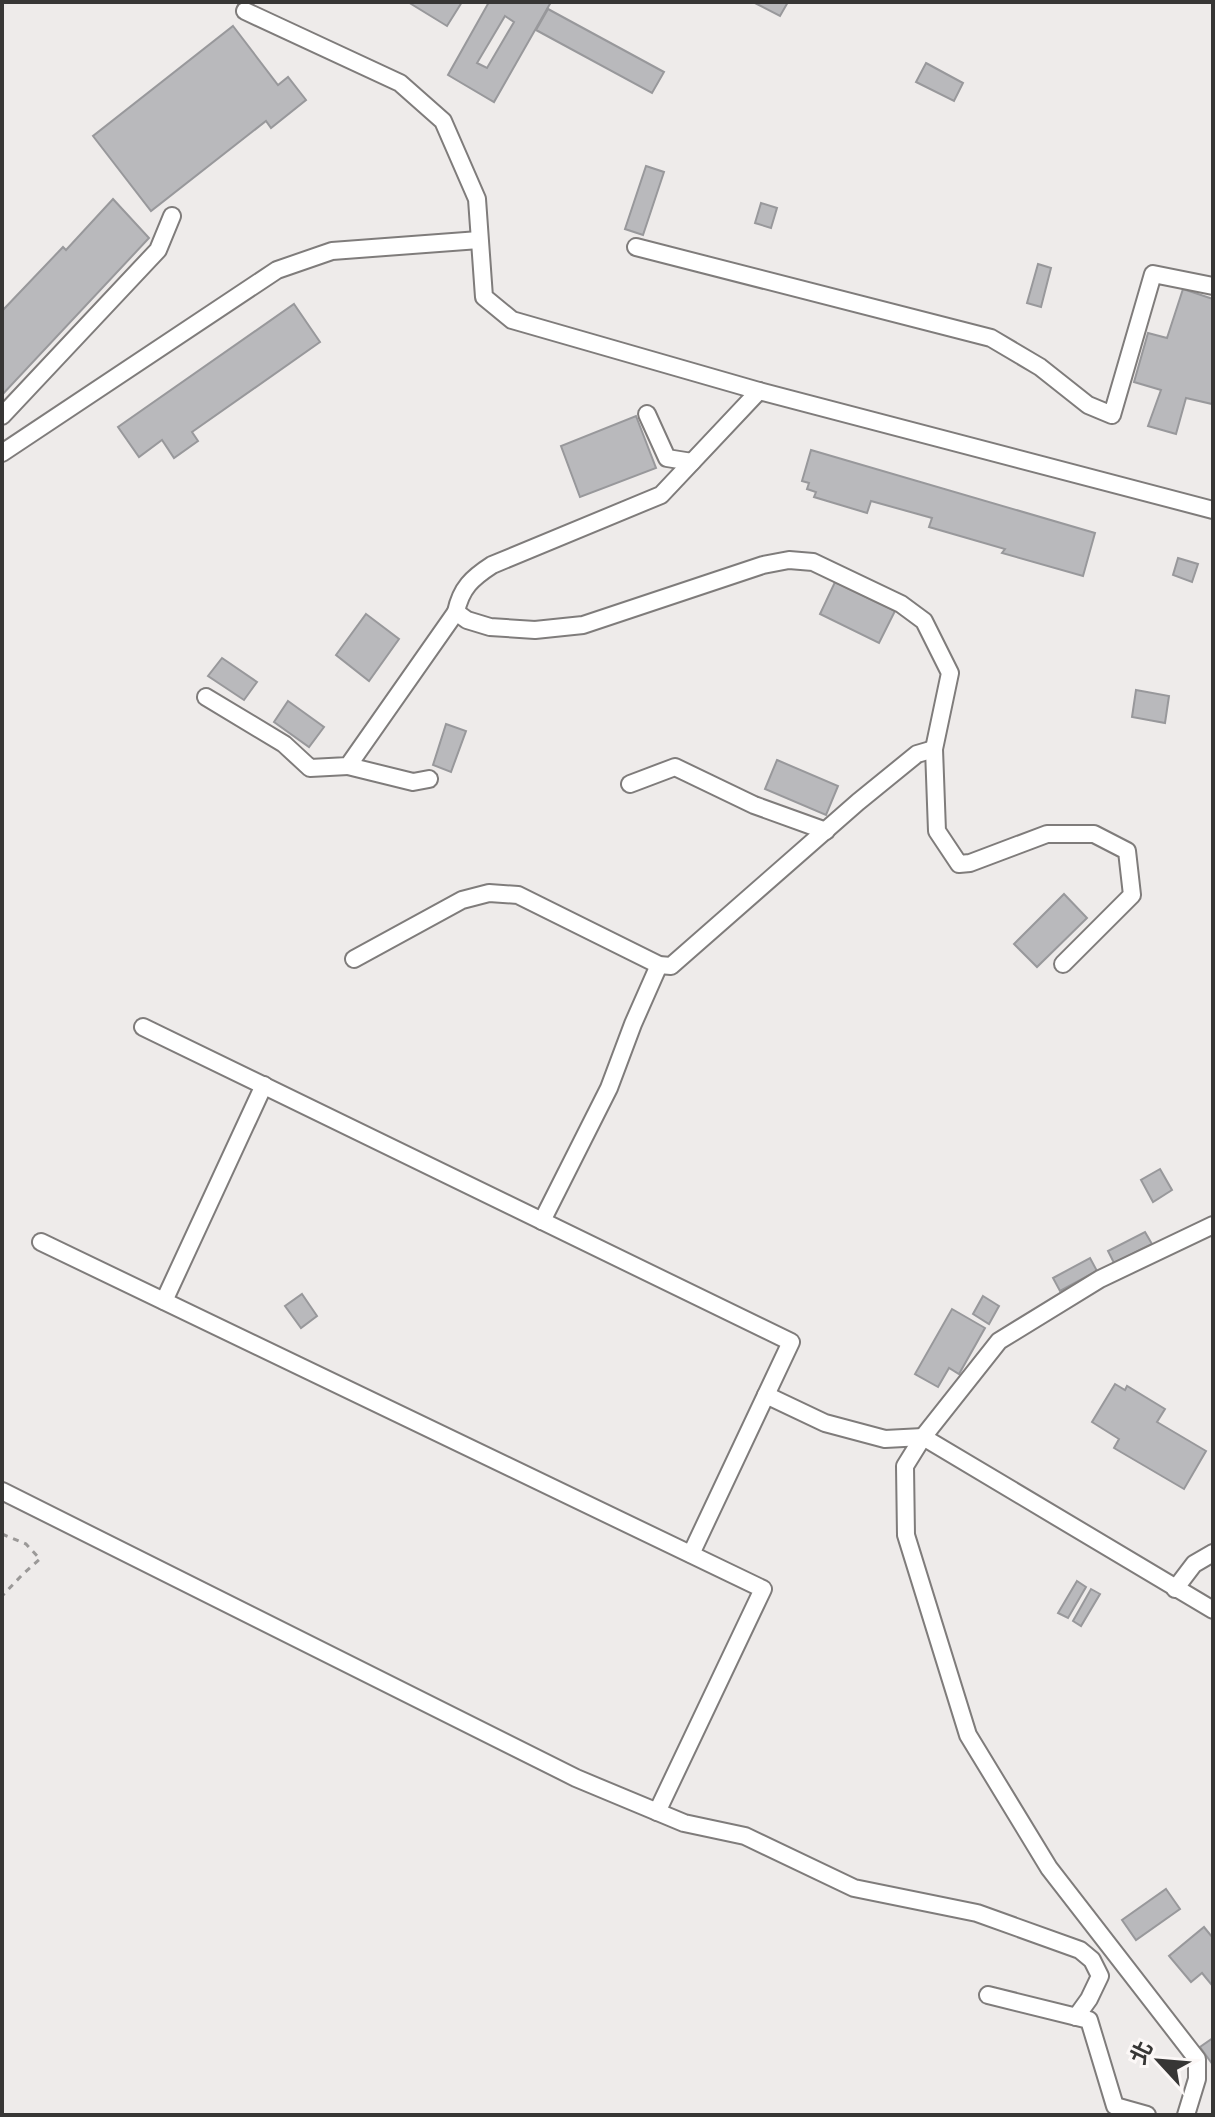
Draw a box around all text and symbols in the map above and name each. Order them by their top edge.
north arrow [1119,2021,1199,2101]
text: 北 [1123,2036,1161,2070]

